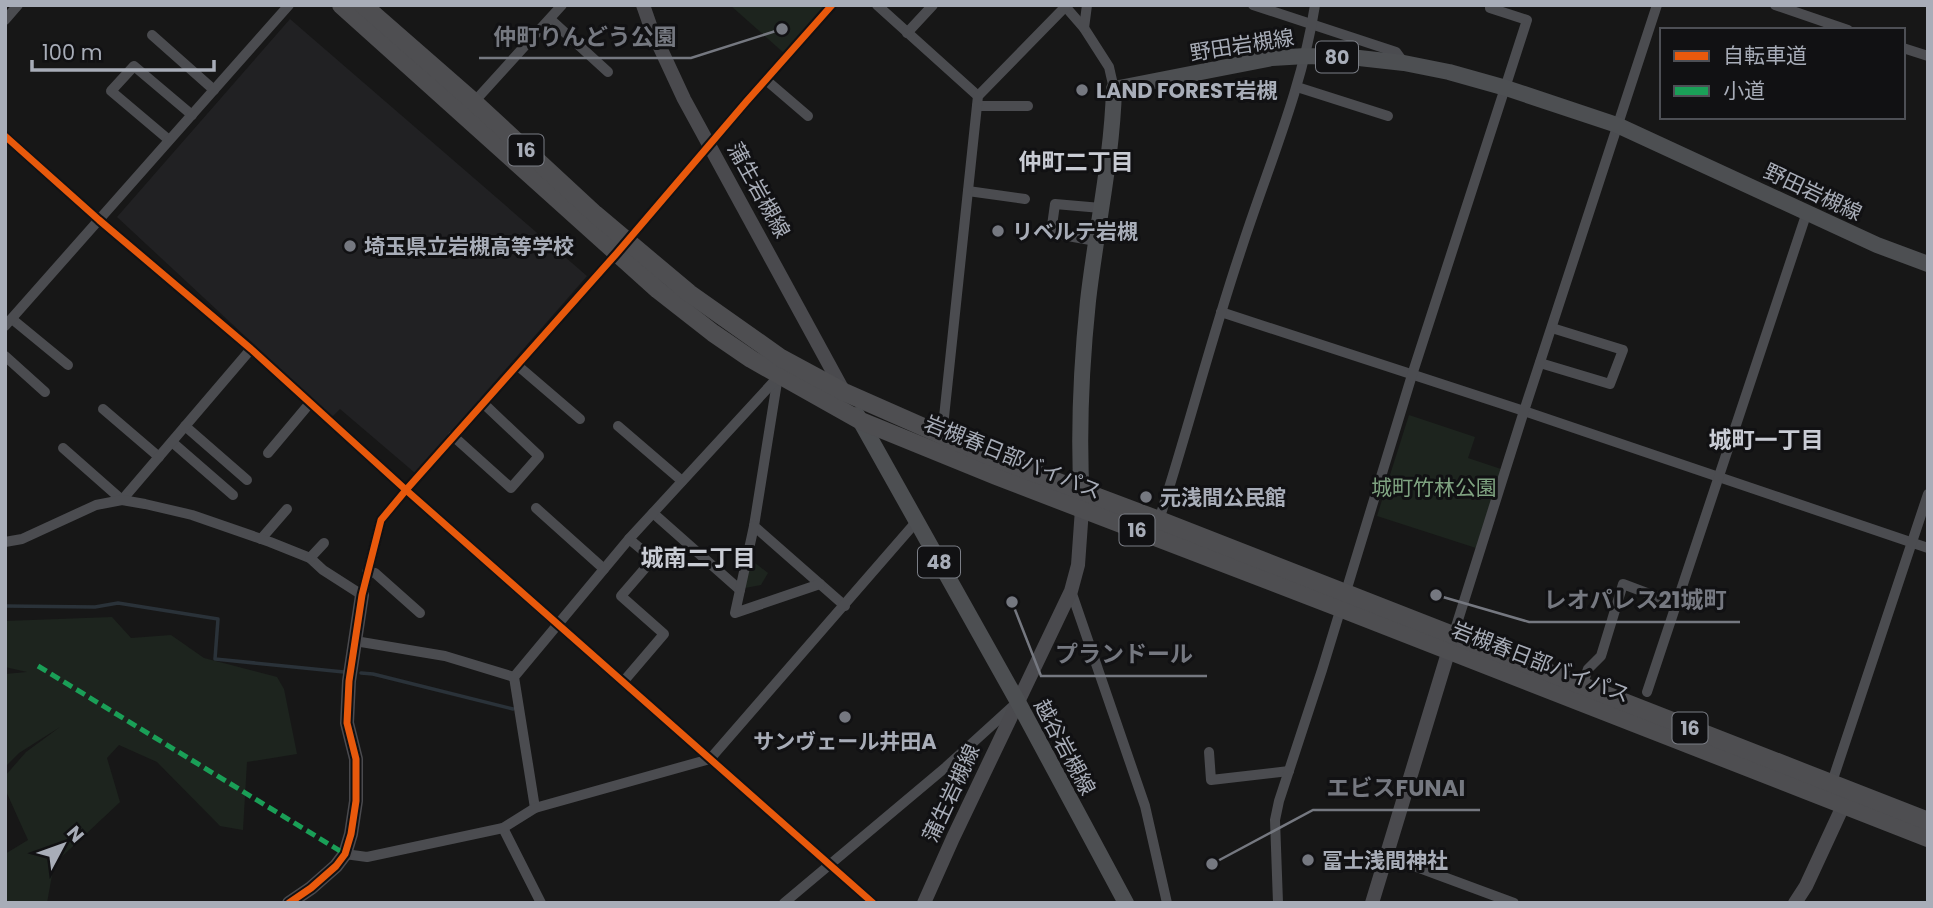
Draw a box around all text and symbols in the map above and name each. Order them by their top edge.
callout: 仲町りんどう公園 [479,14,691,58]
text: 仲町りんどう公園 [493,21,677,53]
street label: 野田岩槻線 [1188,22,1296,68]
scale bar [32,28,214,72]
legend [1660,28,1905,119]
text: 100 m [42,38,102,67]
road number: 80 [1316,41,1358,72]
text: 自転車道 [1723,41,1807,70]
place label: LAND FOREST岩槻 [1096,76,1277,105]
text: 小道 [1723,76,1765,105]
marker: LAND FOREST岩槻 [1074,82,1090,98]
road number: 16 [508,134,544,166]
street label: 蒲生岩槻線 [721,137,797,243]
district label: 仲町二丁目 [1019,146,1134,178]
street label: 野田岩槻線 [1759,157,1867,227]
place label: リベルテ岩槻 [1012,217,1138,246]
marker: リベルテ岩槻 [990,223,1006,239]
place label: 埼玉県立岩槻高等学校 [364,232,574,261]
marker: 埼玉県立岩槻高等学校 [342,238,358,254]
street label: 岩槻春日部バイパス [920,408,1106,506]
district label: 城町一丁目 [1709,424,1824,456]
park label: 城町竹林公園 [1371,473,1497,502]
place label: 元浅間公民館 [1160,483,1286,512]
marker: 元浅間公民館 [1138,489,1154,505]
road number: 16 [1120,514,1154,545]
district label: 城南二丁目 [641,542,756,574]
road number: 48 [918,547,960,578]
callout: レオパレス21城町 [1529,578,1740,622]
text: レオパレス21城町 [1544,584,1726,616]
street label: 岩槻春日部バイパス [1448,615,1634,709]
callout: プランドール [1041,632,1207,676]
text: プランドール [1055,638,1193,670]
street label: 越谷岩槻線 [1028,694,1102,800]
marker: サンヴェール井田A [837,709,853,725]
road number: 16 [1672,712,1708,744]
place label: サンヴェール井田A [753,727,937,756]
street label: 蒲生岩槻線 [916,739,986,847]
callout: エビスFUNAI [1313,766,1480,810]
text: エビスFUNAI [1327,772,1465,804]
north arrow [28,810,98,880]
text: N [61,820,90,848]
place label: 冨士浅間神社 [1322,846,1448,875]
marker: 冨士浅間神社 [1300,852,1316,868]

